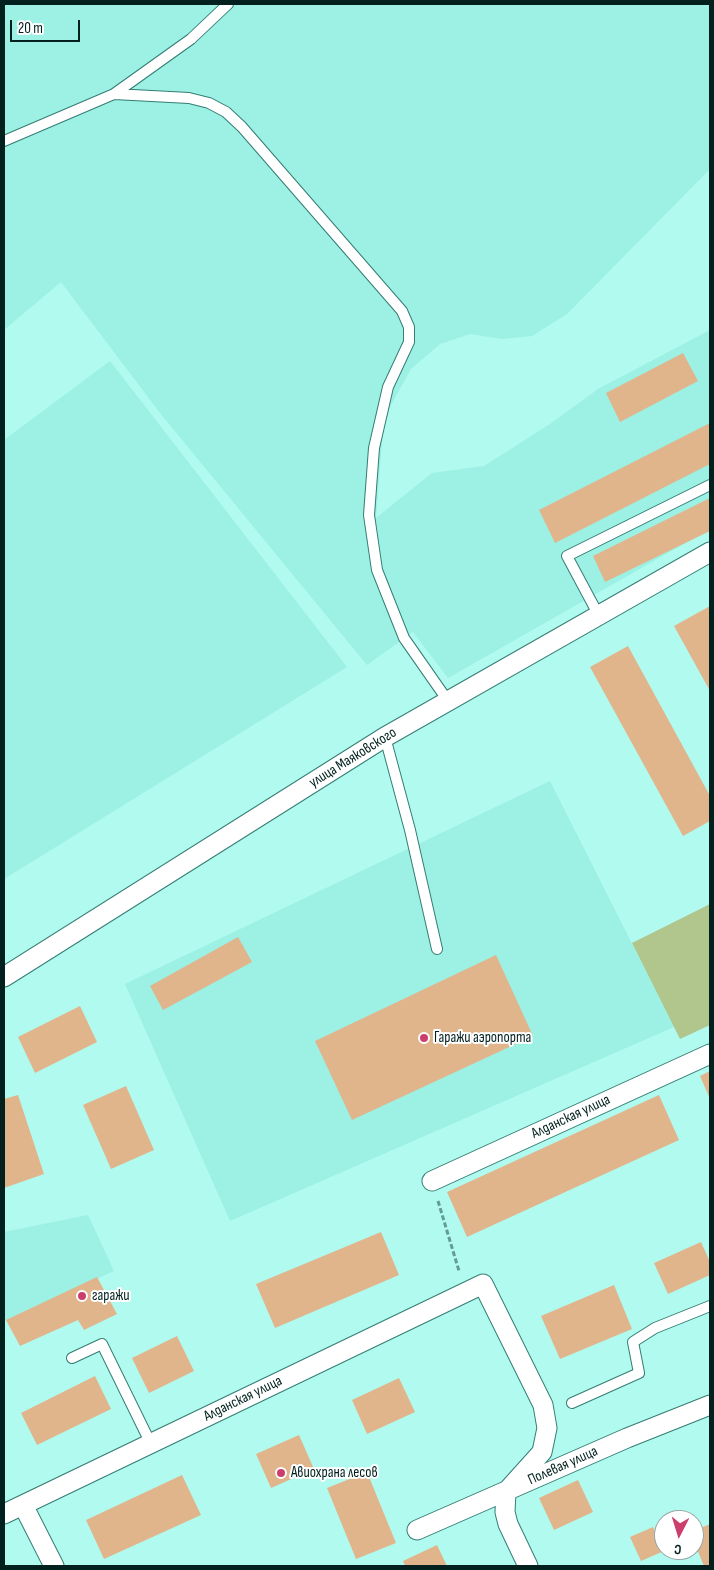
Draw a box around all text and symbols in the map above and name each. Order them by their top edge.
scale bar [12,10,82,42]
text: 20 m [18,19,43,38]
street label: улица Маяковского [306,724,400,792]
place label: Гаражи аэропорта [434,1029,531,1047]
marker: Гаражи аэропорта [418,1032,430,1044]
street label: Алданская улица [529,1091,613,1143]
place label: гаражи [92,1287,130,1305]
marker: гаражи [76,1290,88,1302]
street label: Алданская улица [201,1372,285,1426]
street label: Полевая улица [525,1443,601,1489]
place label: Авиохрана лесов [291,1464,378,1482]
marker: Авиохрана лесов [275,1467,287,1479]
north arrow [654,1510,704,1560]
text: С [673,1541,682,1558]

